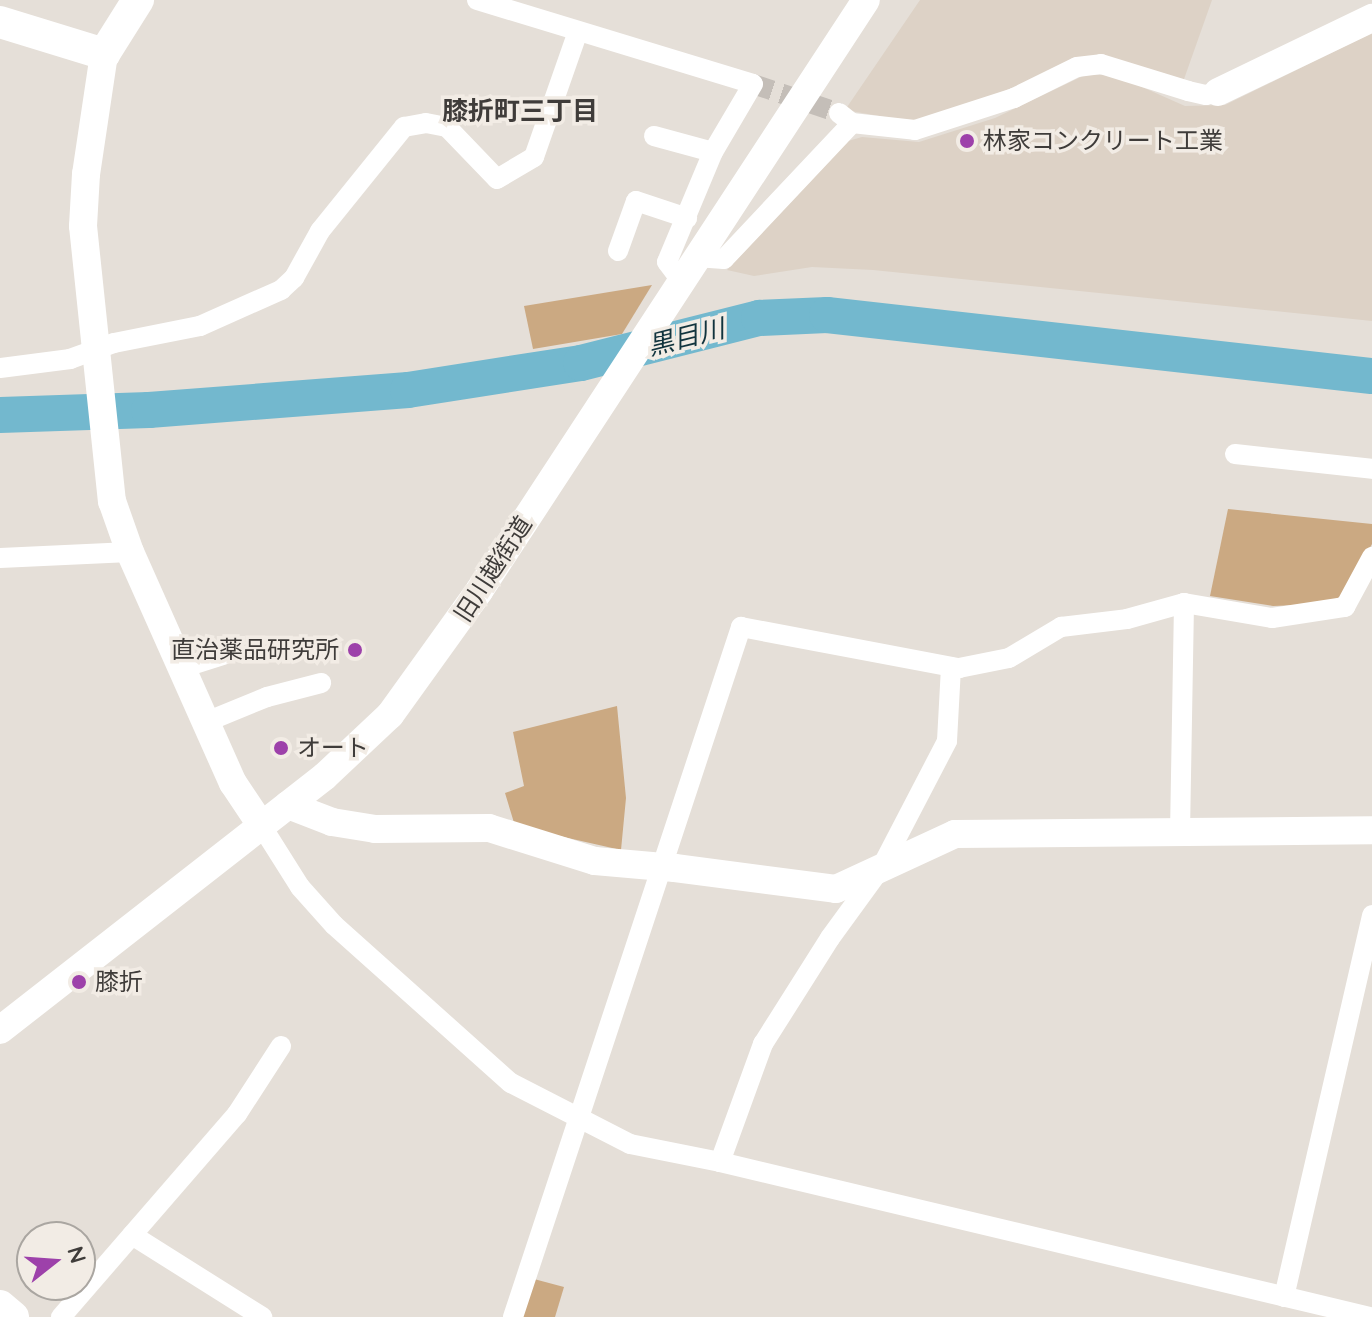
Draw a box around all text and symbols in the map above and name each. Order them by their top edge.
district label: 膝折町三丁目 [442,95,598,127]
place label: 林家コンクリート工業 [983,127,1223,155]
marker: 林家コンクリート工業 [958,132,976,150]
water label: 黒目川 [644,312,728,362]
street label: 旧川越街道 [448,511,538,627]
place label: 直治薬品研究所 [171,636,339,664]
marker: 直治薬品研究所 [346,641,364,659]
place label: オート [297,734,369,762]
marker: オート [272,739,290,757]
place label: 膝折 [95,968,143,996]
marker: 膝折 [70,973,88,991]
north arrow [16,1221,96,1301]
text: N [61,1243,93,1266]

